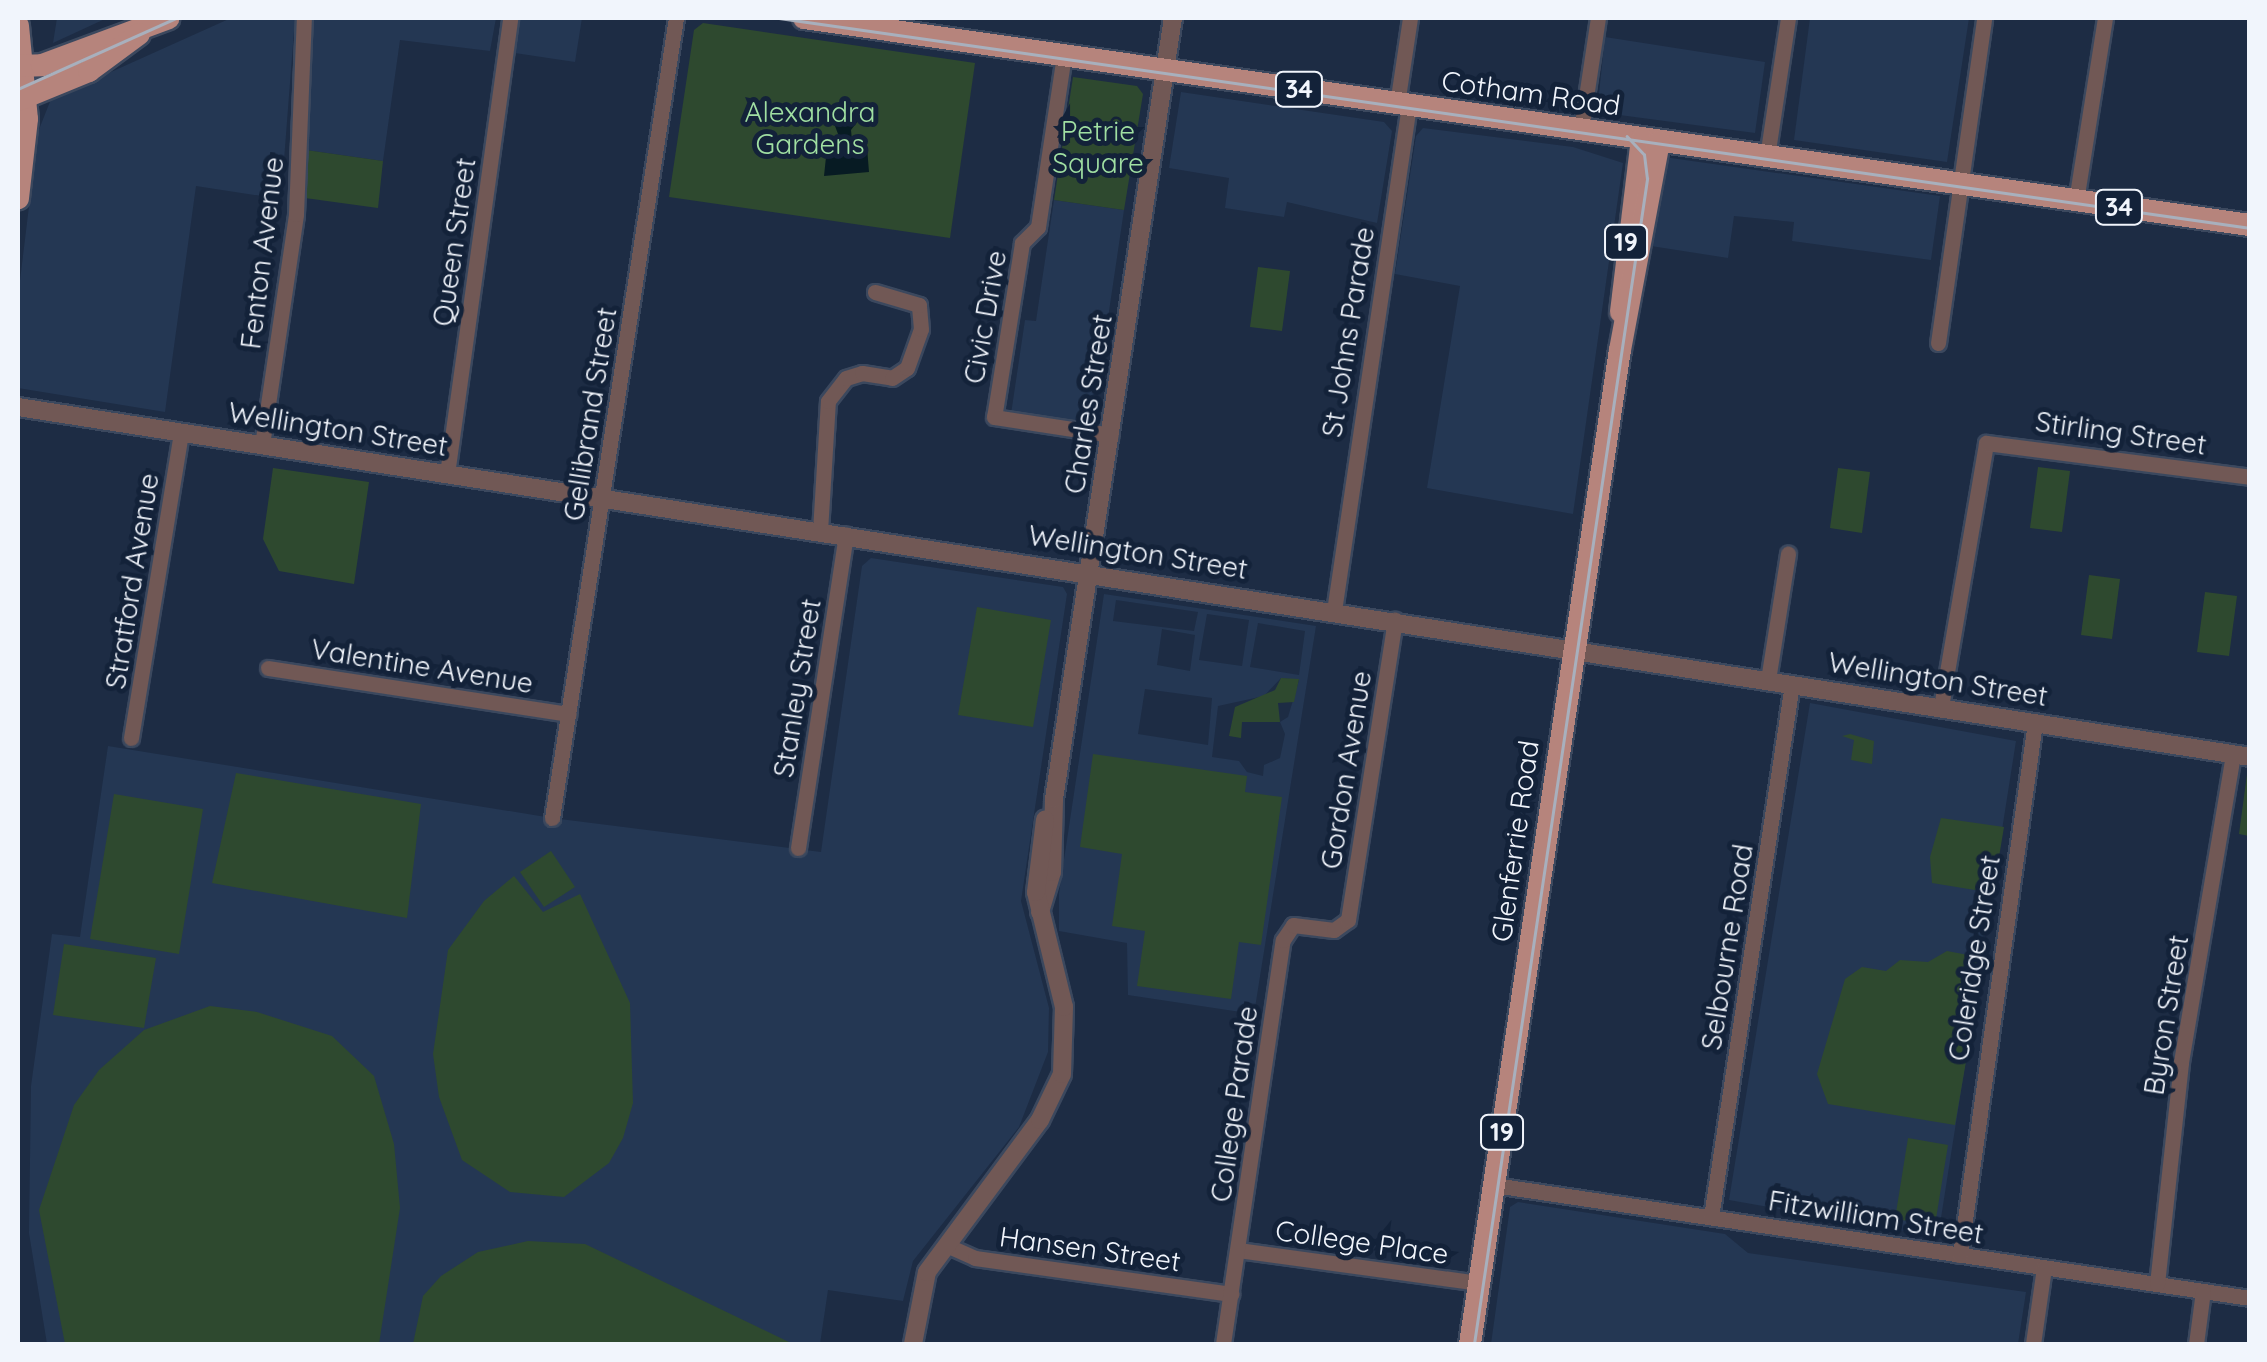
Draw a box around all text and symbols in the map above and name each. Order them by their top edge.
street label: Cotham Road [1439,64,1623,122]
road number: 34 [1274,69,1324,109]
park label: Alexandra Gardens [745,95,875,161]
park label: Petrie Square [1052,114,1144,180]
street label: Fenton Avenue [234,155,290,351]
street label: Queen Street [426,156,482,328]
road number: 34 [2094,187,2144,227]
road number: 19 [1604,222,1648,262]
street label: St Johns Parade [1315,224,1381,440]
street label: Civic Drive [957,248,1013,386]
street label: Gellibrand Street [557,305,623,523]
street label: Charles Street [1057,312,1119,496]
street label: Wellington Street [226,395,450,463]
street label: Stirling Street [2033,404,2209,462]
street label: Stratford Avenue [98,471,166,691]
street label: Wellington Street [1026,518,1250,586]
street label: Stanley Street [766,596,828,780]
street label: Valentine Avenue [309,632,535,700]
street label: Wellington Street [1826,645,2050,713]
street label: Gordon Avenue [1314,669,1378,871]
street label: Glenferrie Road [1484,738,1546,944]
street label: Selbourne Road [1694,842,1760,1052]
street label: Coleridge Street [1941,853,2007,1063]
street label: Byron Street [2137,933,2195,1097]
street label: College Parade [1204,1004,1264,1204]
road number: 19 [1480,1112,1524,1152]
street label: Fitzwilliam Street [1766,1183,1986,1251]
street label: College Place [1273,1213,1451,1271]
street label: Hansen Street [997,1220,1183,1278]

